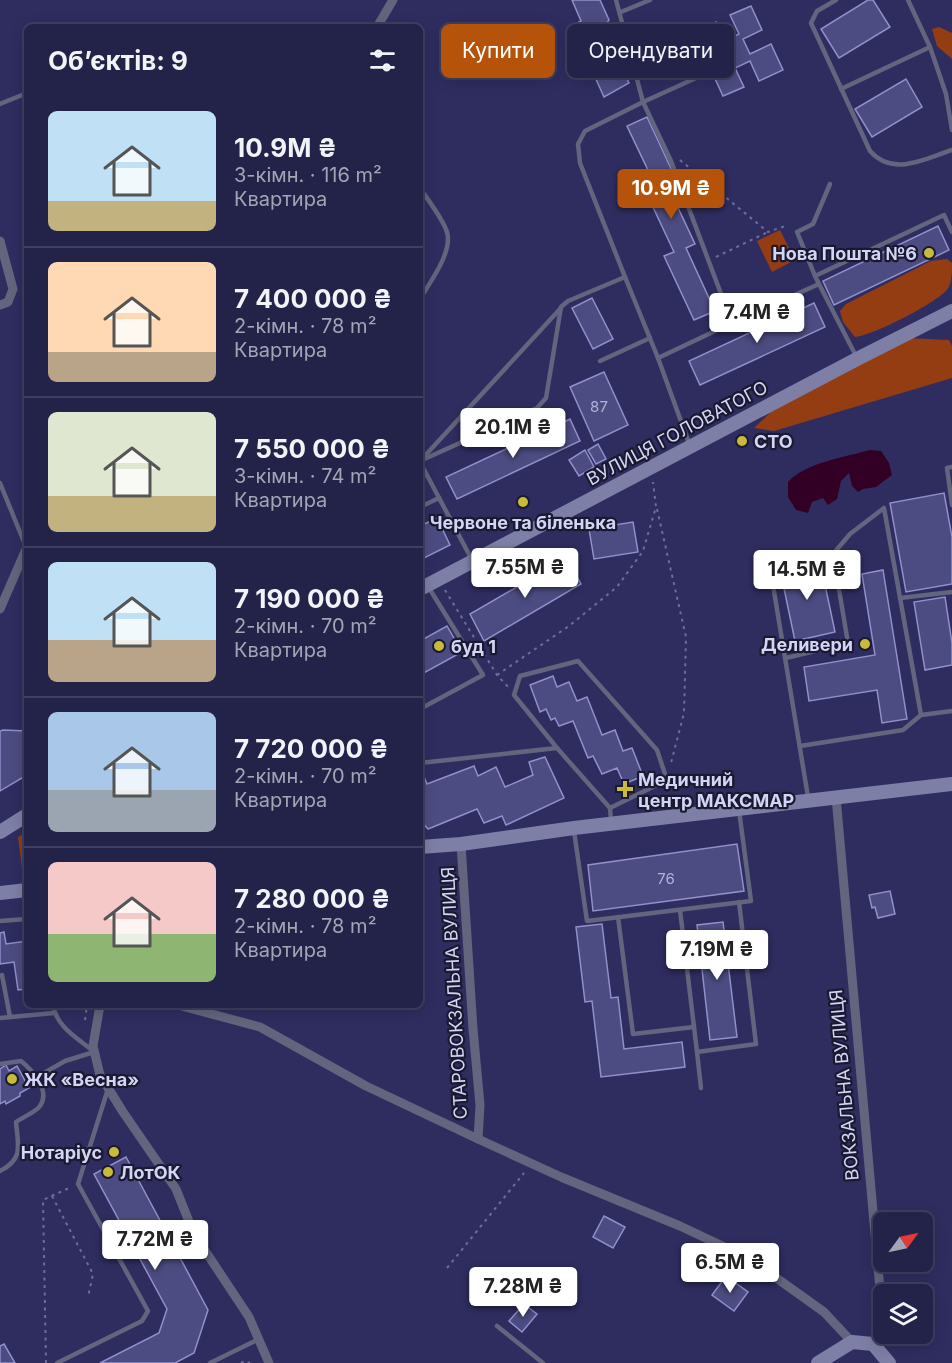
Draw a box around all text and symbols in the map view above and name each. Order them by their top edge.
chip: Купити [441,24,555,78]
chip: Орендувати [567,24,734,78]
icon: filters [366,44,399,77]
text: Об’єктів: 9 [48,45,188,76]
text: 10.9M ₴ [234,132,337,163]
icon: home [96,135,168,207]
text: 3-кімн. · 116 m² [234,163,382,187]
pin: 10.9M ₴ [616,169,726,220]
text: 10.9M ₴ [631,176,711,200]
text: Квартира [234,187,327,211]
place label: Нова Пошта №6 [772,243,917,264]
marker: Нова Пошта №6 [922,246,936,260]
text: 7 400 000 ₴ [234,283,392,314]
icon: home [96,286,168,358]
pin: 7.4M ₴ [708,293,806,344]
text: 7.4M ₴ [723,300,791,324]
text: 2-кімн. · 78 m² [234,314,376,338]
text: Квартира [234,338,327,362]
street label: ВУЛИЦЯ ГОЛОВАТОГО [583,376,771,490]
house number: 87 [590,397,608,416]
pin: 20.1M ₴ [458,408,568,459]
text: 20.1M ₴ [474,415,552,439]
place label: СТО [754,431,793,452]
text: 7 550 000 ₴ [234,433,390,464]
marker: СТО [735,434,749,448]
icon: home [96,436,168,508]
text: 3-кімн. · 74 m² [234,464,376,488]
text: Квартира [234,488,327,512]
marker: Червоне та біленька [516,495,530,509]
place label: Червоне та біленька [430,512,616,533]
pin: 7.55M ₴ [470,548,580,599]
pin: 14.5M ₴ [752,550,862,601]
text: 7.55M ₴ [485,555,565,579]
text: 14.5M ₴ [768,557,846,581]
text: 7 190 000 ₴ [234,583,385,614]
icon: home [96,586,168,658]
text: 2-кімн. · 70 m² [234,614,377,638]
place label: Деливери [761,634,853,655]
place label: буд 1 [451,636,496,657]
marker: Деливери [858,637,872,651]
text: Квартира [234,638,327,662]
marker: буд 1 [432,639,446,653]
text: 7 720 000 ₴ [234,733,388,764]
icon: home [96,736,168,808]
text: 2-кімн. · 70 m² [234,764,377,788]
place label: Медичний центр МАКСМАР [638,769,794,811]
marker: Медичний центр МАКСМАР [616,780,634,798]
text: Квартира [234,788,327,812]
street label: СТАРОВОКЗАЛЬНА ВУЛИЦЯ [437,866,471,1120]
house number: 76 [657,869,675,888]
text: 7 280 000 ₴ [234,883,390,914]
icon: home [96,886,168,958]
text: 2-кімн. · 78 m² [234,914,376,938]
pin: 7.19M ₴ [662,930,772,981]
text: 7.19M ₴ [680,937,754,961]
text: Квартира [234,938,327,962]
street label: ВОКЗАЛЬНА ВУЛИЦЯ [825,989,863,1181]
place label: ЖК «Весна» [24,1069,139,1090]
marker: ЖК «Весна» [5,1072,19,1086]
place label: Нотаріус [21,1142,102,1163]
marker: Нотаріус [107,1145,121,1159]
place label: ЛотОК [120,1162,181,1183]
marker: ЛотОК [101,1165,115,1179]
north arrow [873,1212,933,1272]
map controls [873,1212,933,1344]
pin: 7.72M ₴ [100,1220,210,1271]
text: 7.72M ₴ [116,1227,194,1251]
pin: 6.5M ₴ [681,1243,779,1294]
text: 6.5M ₴ [695,1250,765,1274]
pin: 7.28M ₴ [468,1267,578,1318]
text: 7.28M ₴ [483,1274,563,1298]
button: layers [873,1284,933,1344]

